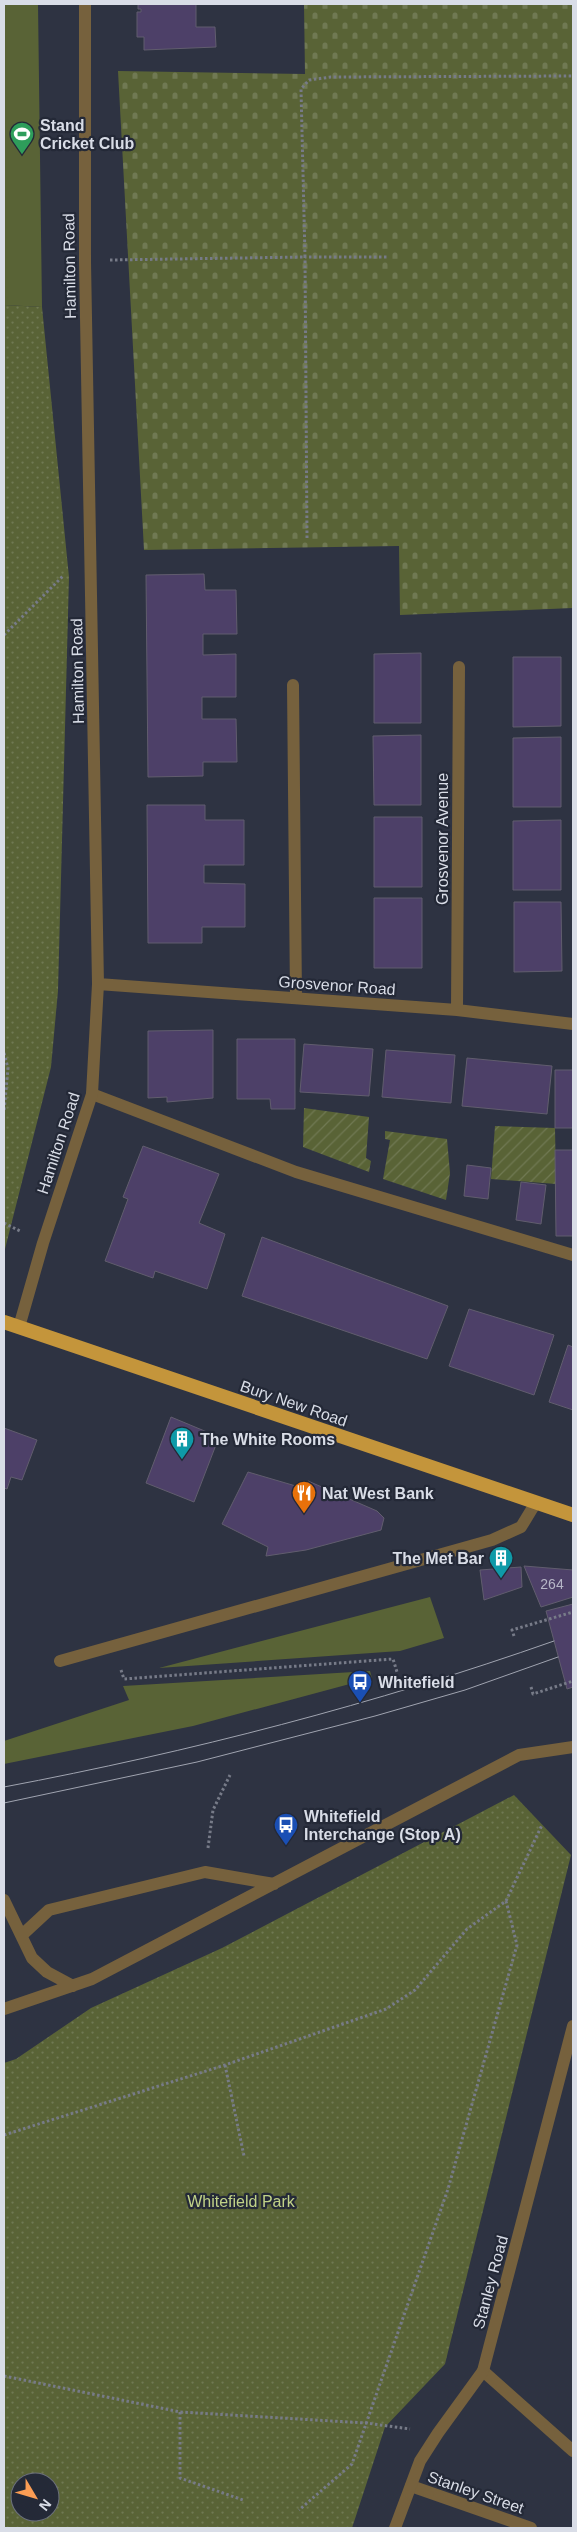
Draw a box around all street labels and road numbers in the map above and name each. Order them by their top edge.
street label: Hamilton Road [60,213,79,319]
street label: Hamilton Road [68,618,87,724]
street label: Grosvenor Avenue [434,773,451,905]
street label: Grosvenor Road [278,973,396,998]
street label: Hamilton Road [34,1090,83,1196]
street label: Bury New Road [238,1377,350,1430]
street label: Stanley Road [470,2234,511,2331]
street label: Stanley Street [426,2468,527,2517]

